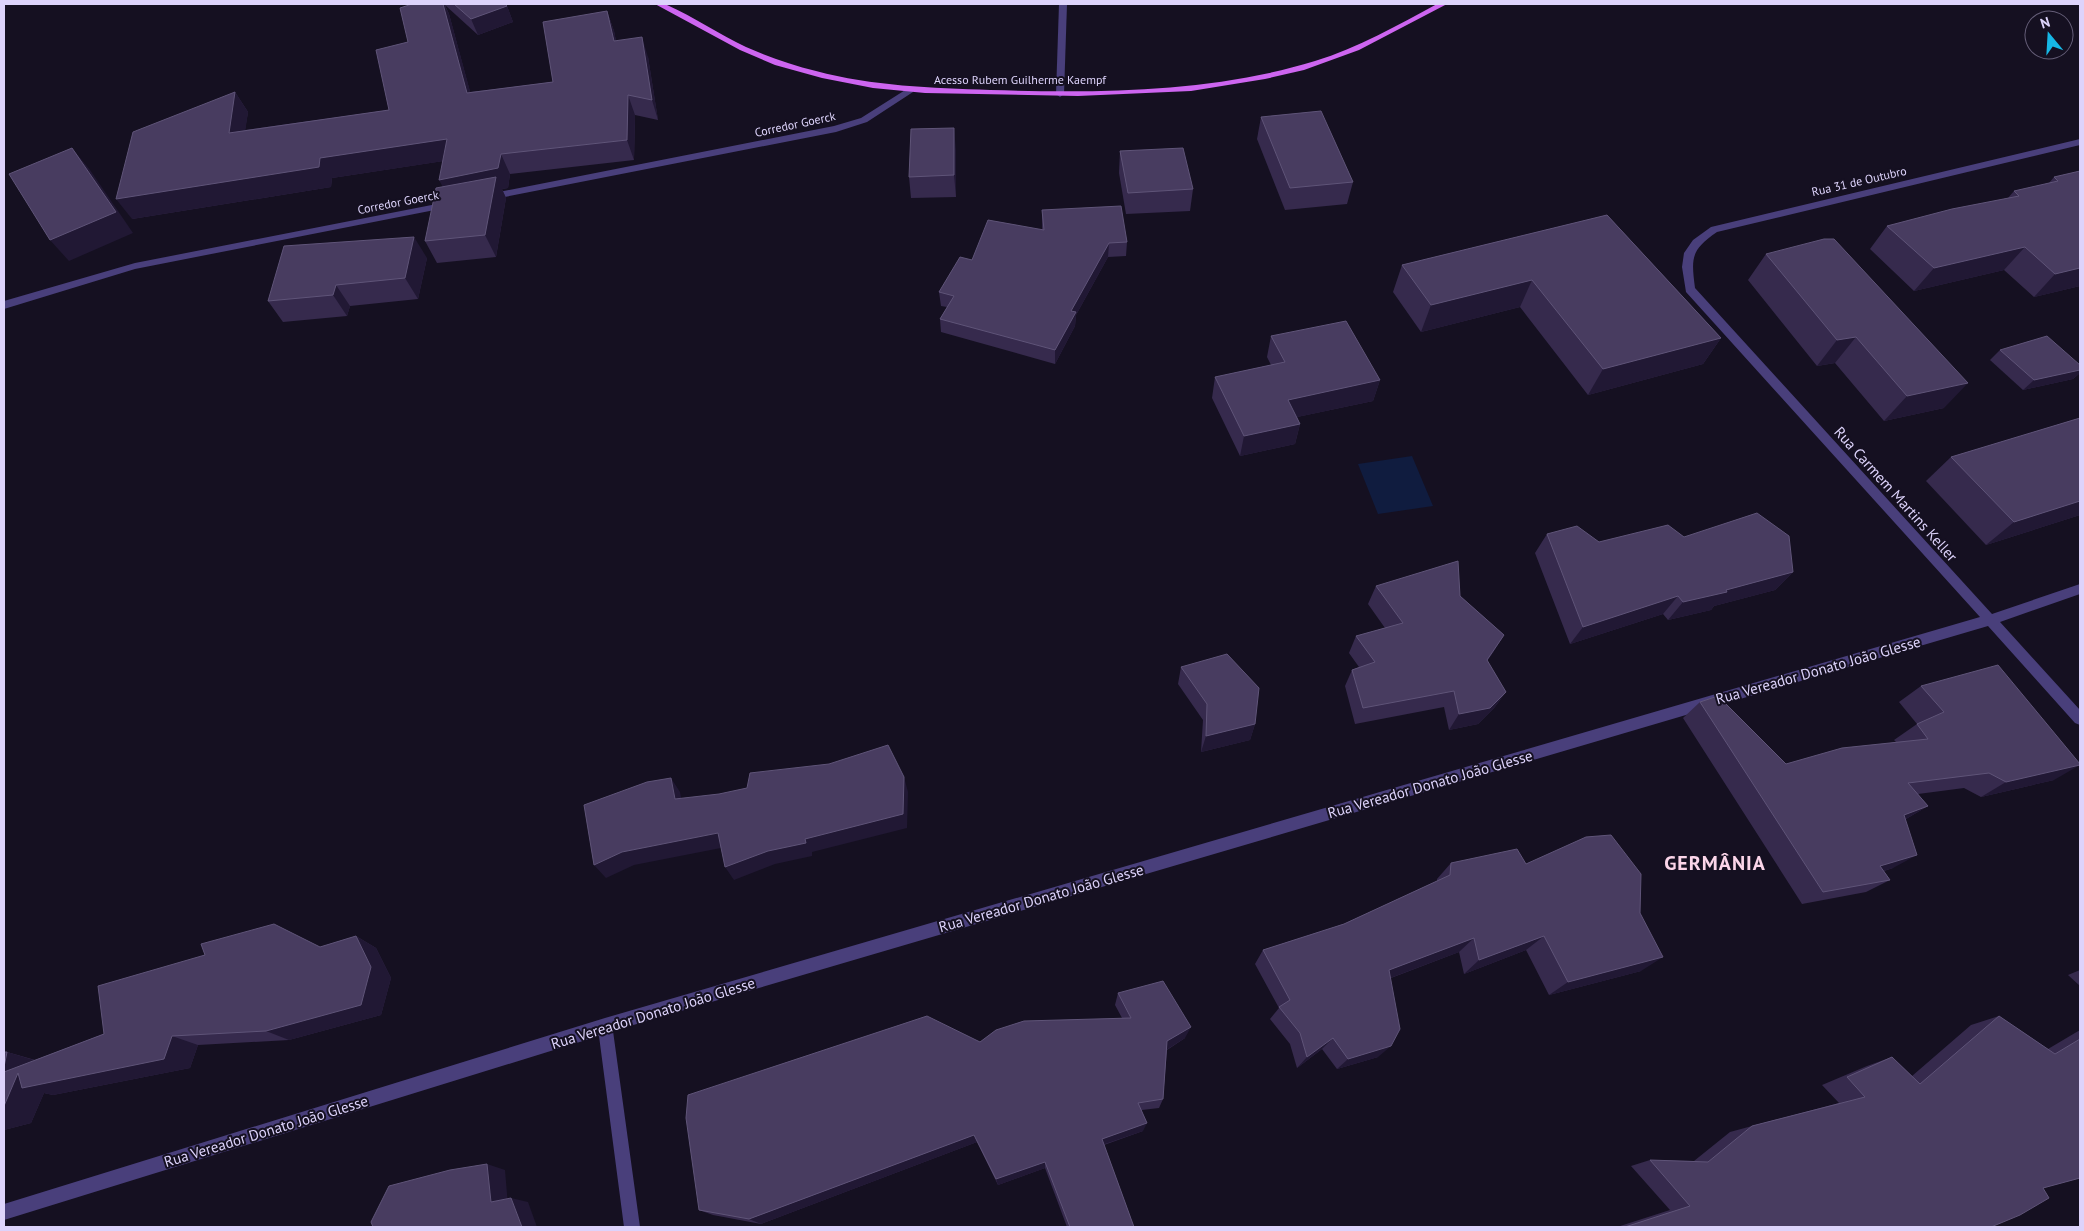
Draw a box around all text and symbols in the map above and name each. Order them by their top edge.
north arrow [2024,10,2074,60]
text: N [2038,13,2052,33]
street label: Acesso Rubem Guilherme Kaempf [934,72,1107,87]
street label: Corredor Goerck [753,108,837,140]
street label: Rua 31 de Outubro [1810,163,1908,199]
street label: Corredor Goerck [356,187,440,217]
street label: Rua Carmem Martins Keller [1830,423,1962,565]
street label: Rua Vereador Donato João Glesse [1713,632,1923,708]
street label: Rua Vereador Donato João Glesse [1325,746,1535,822]
district label: GERMÂNIA [1664,850,1766,876]
street label: Rua Vereador Donato João Glesse [936,860,1146,936]
street label: Rua Vereador Donato João Glesse [549,973,757,1053]
street label: Rua Vereador Donato João Glesse [162,1091,370,1171]

